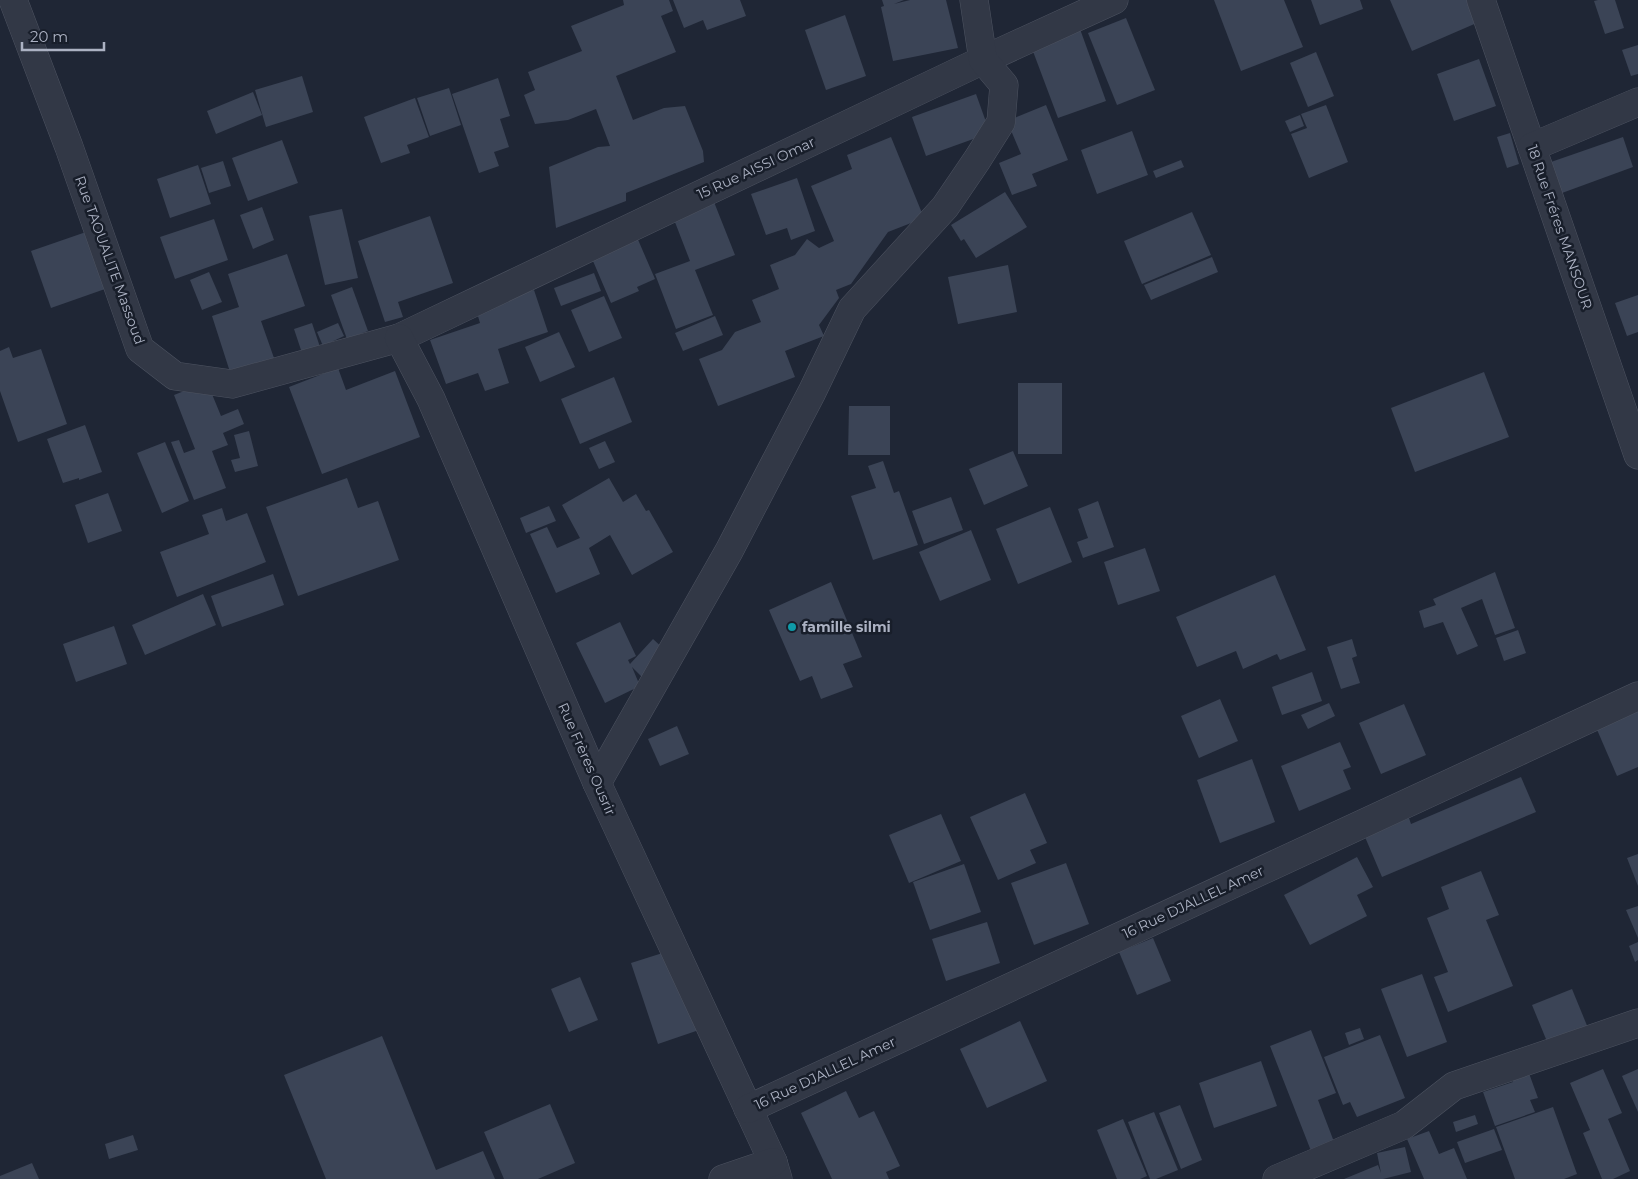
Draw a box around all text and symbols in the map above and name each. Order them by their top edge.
scale bar [22,20,105,52]
text: 20 m [30,27,68,46]
street label: 15 Rue AISSI Omar [694,133,818,203]
street label: 18 Rue Fréres MANSOUR [1523,142,1597,312]
street label: Rue TAOUALITE Massoud [71,173,149,347]
place label: famille silmi [802,618,891,636]
marker: famille silmi [786,621,798,633]
street label: Rue Frères Ousrir [554,700,620,819]
street label: 16 Rue DJALLEL Amer [1119,861,1267,943]
street label: 16 Rue DJALLEL Amer [751,1032,899,1114]

